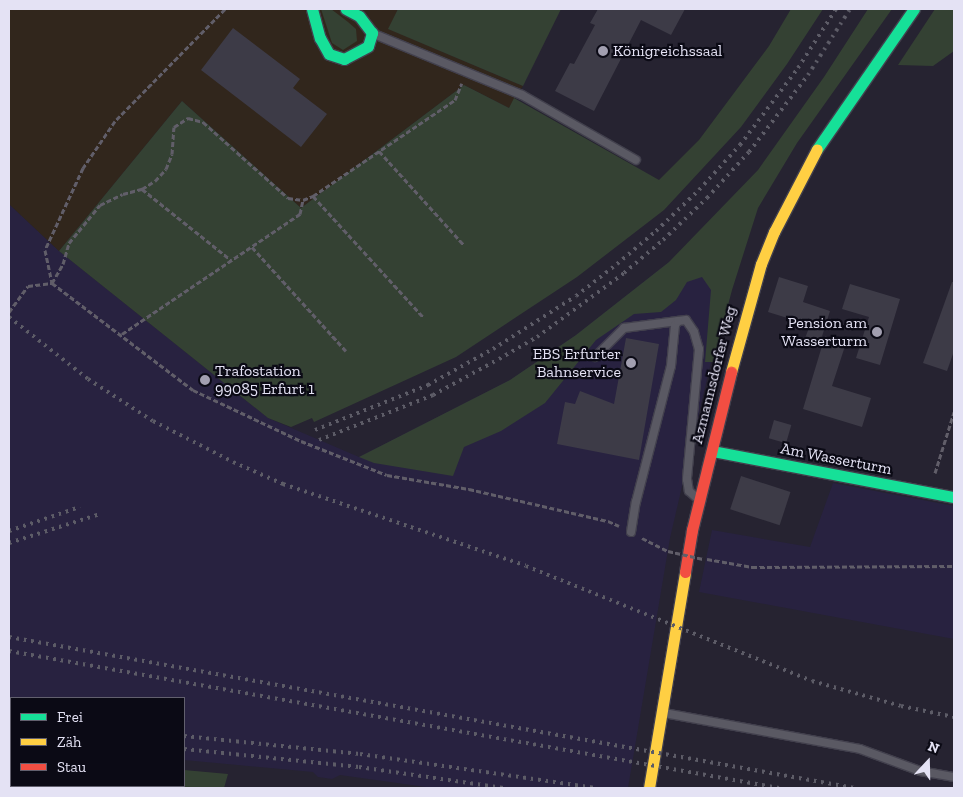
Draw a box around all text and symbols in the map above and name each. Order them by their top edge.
place label: Königreichssaal [613,41,722,61]
marker: Königreichssaal [597,45,609,57]
street label: Azmannsdorfer Weg [688,304,740,446]
place label: Pension am Wasserturm [781,313,867,351]
marker: Pension am Wasserturm [871,326,883,338]
place label: EBS Erfurter Bahnservice [533,344,621,382]
marker: EBS Erfurter Bahnservice [625,357,637,369]
place label: Trafostation 99085 Erfurt 1 [215,361,314,399]
marker: Trafostation 99085 Erfurt 1 [199,374,211,386]
street label: Am Wasserturm [778,439,894,479]
legend [10,697,185,787]
text: Frei [57,708,83,726]
text: Zäh [57,733,81,751]
north arrow [903,737,953,787]
text: N [926,738,942,757]
text: Stau [57,758,86,776]

